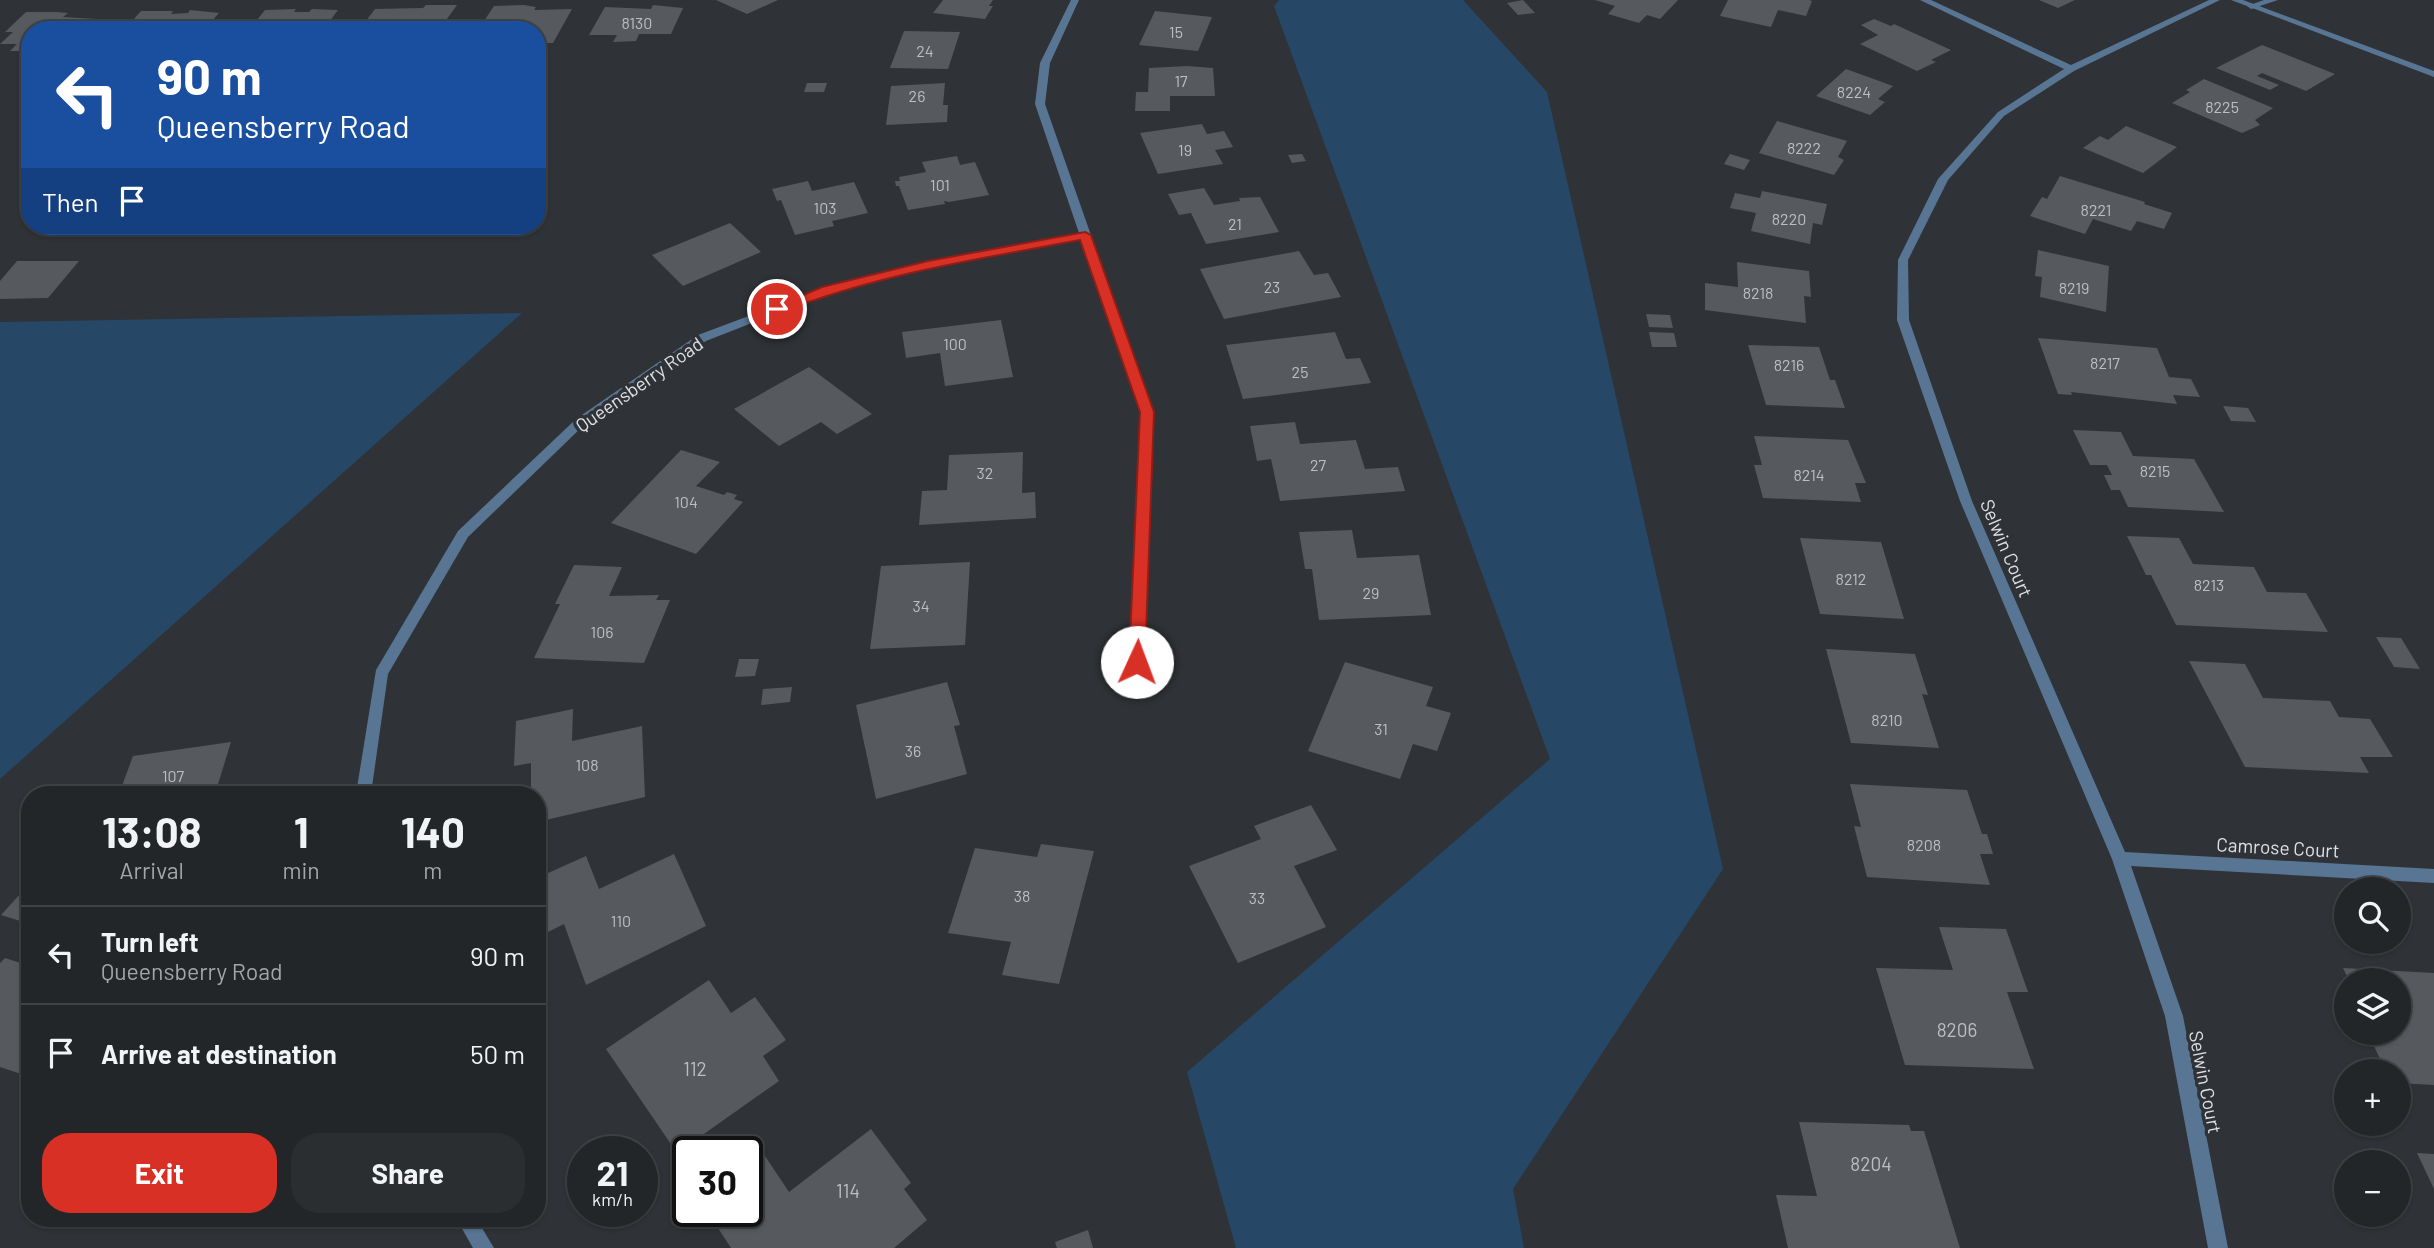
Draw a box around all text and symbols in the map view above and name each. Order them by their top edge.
house number: 8130 [622,13,652,32]
house number: 15 [1169,22,1183,41]
house number: 24 [916,41,934,60]
text: 90 m [157,46,262,105]
icon: left [42,49,133,140]
house number: 17 [1174,71,1188,90]
house number: 8224 [1837,82,1871,101]
house number: 26 [909,86,925,105]
house number: 8225 [2205,97,2239,116]
text: Queensberry Road [157,106,410,144]
house number: 8222 [1787,138,1821,157]
house number: 19 [1178,140,1192,159]
house number: 101 [930,175,950,194]
icon: arrive [113,182,151,220]
text: Then [42,186,99,217]
house number: 103 [814,198,836,217]
house number: 8221 [2081,200,2111,219]
house number: 8220 [1772,209,1806,228]
house number: 21 [1228,214,1242,233]
house number: 23 [1264,277,1280,296]
house number: 8219 [2059,278,2089,297]
pin [747,279,807,339]
house number: 8218 [1743,283,1773,302]
icon: arrive [758,290,796,328]
street label: Queensberry Road [571,332,707,436]
house number: 100 [943,334,967,353]
house number: 8217 [2090,353,2120,372]
house number: 8216 [1774,355,1804,374]
house number: 25 [1292,362,1308,381]
house number: 27 [1310,455,1326,474]
house number: 8215 [2140,461,2170,480]
house number: 32 [977,463,993,482]
house number: 8214 [1793,465,1825,484]
house number: 104 [674,492,698,511]
street label: Selwin Court [1976,495,2038,601]
house number: 8212 [1836,569,1866,588]
house number: 8213 [2194,575,2224,594]
house number: 29 [1363,583,1379,602]
house number: 34 [912,596,930,615]
house number: 106 [591,622,613,641]
position arrow [1100,625,1174,699]
house number: 8210 [1871,710,1903,729]
house number: 31 [1374,719,1388,738]
house number: 36 [905,741,921,760]
house number: 108 [576,755,598,774]
house number: 107 [162,766,185,785]
text: 13:08 [102,806,201,856]
text: 1 [294,806,309,856]
text: 140 [401,806,465,856]
street label: Camrose Court [2216,832,2340,862]
house number: 8208 [1907,835,1941,854]
text: Arrival [120,856,184,884]
text: min [282,856,320,884]
text: m [423,856,442,884]
map controls [2334,877,2411,1227]
button: search [2334,877,2411,954]
house number: 38 [1014,886,1030,905]
house number: 33 [1249,888,1265,907]
house number: 110 [611,911,631,930]
text: Turn left [101,926,199,957]
icon: left [42,936,80,974]
text: 90 m [470,940,525,971]
text: Queensberry Road [101,957,283,985]
button: layers [2334,968,2411,1045]
house number: 8206 [1937,1018,1977,1041]
street label: Selwin Court [2185,1029,2227,1135]
icon: arrive [42,1034,80,1072]
text: Arrive at destination [101,1038,337,1069]
text: 50 m [470,1038,525,1069]
house number: 112 [683,1057,707,1080]
button: + [2334,1059,2411,1136]
button: Exit [42,1133,277,1213]
button: Share [291,1133,525,1213]
speed limit sign: 30 [672,1136,763,1227]
button: − [2334,1150,2411,1227]
text: 21 [597,1151,628,1193]
house number: 8204 [1850,1152,1892,1175]
house number: 114 [836,1179,860,1202]
text: km/h [592,1188,633,1210]

